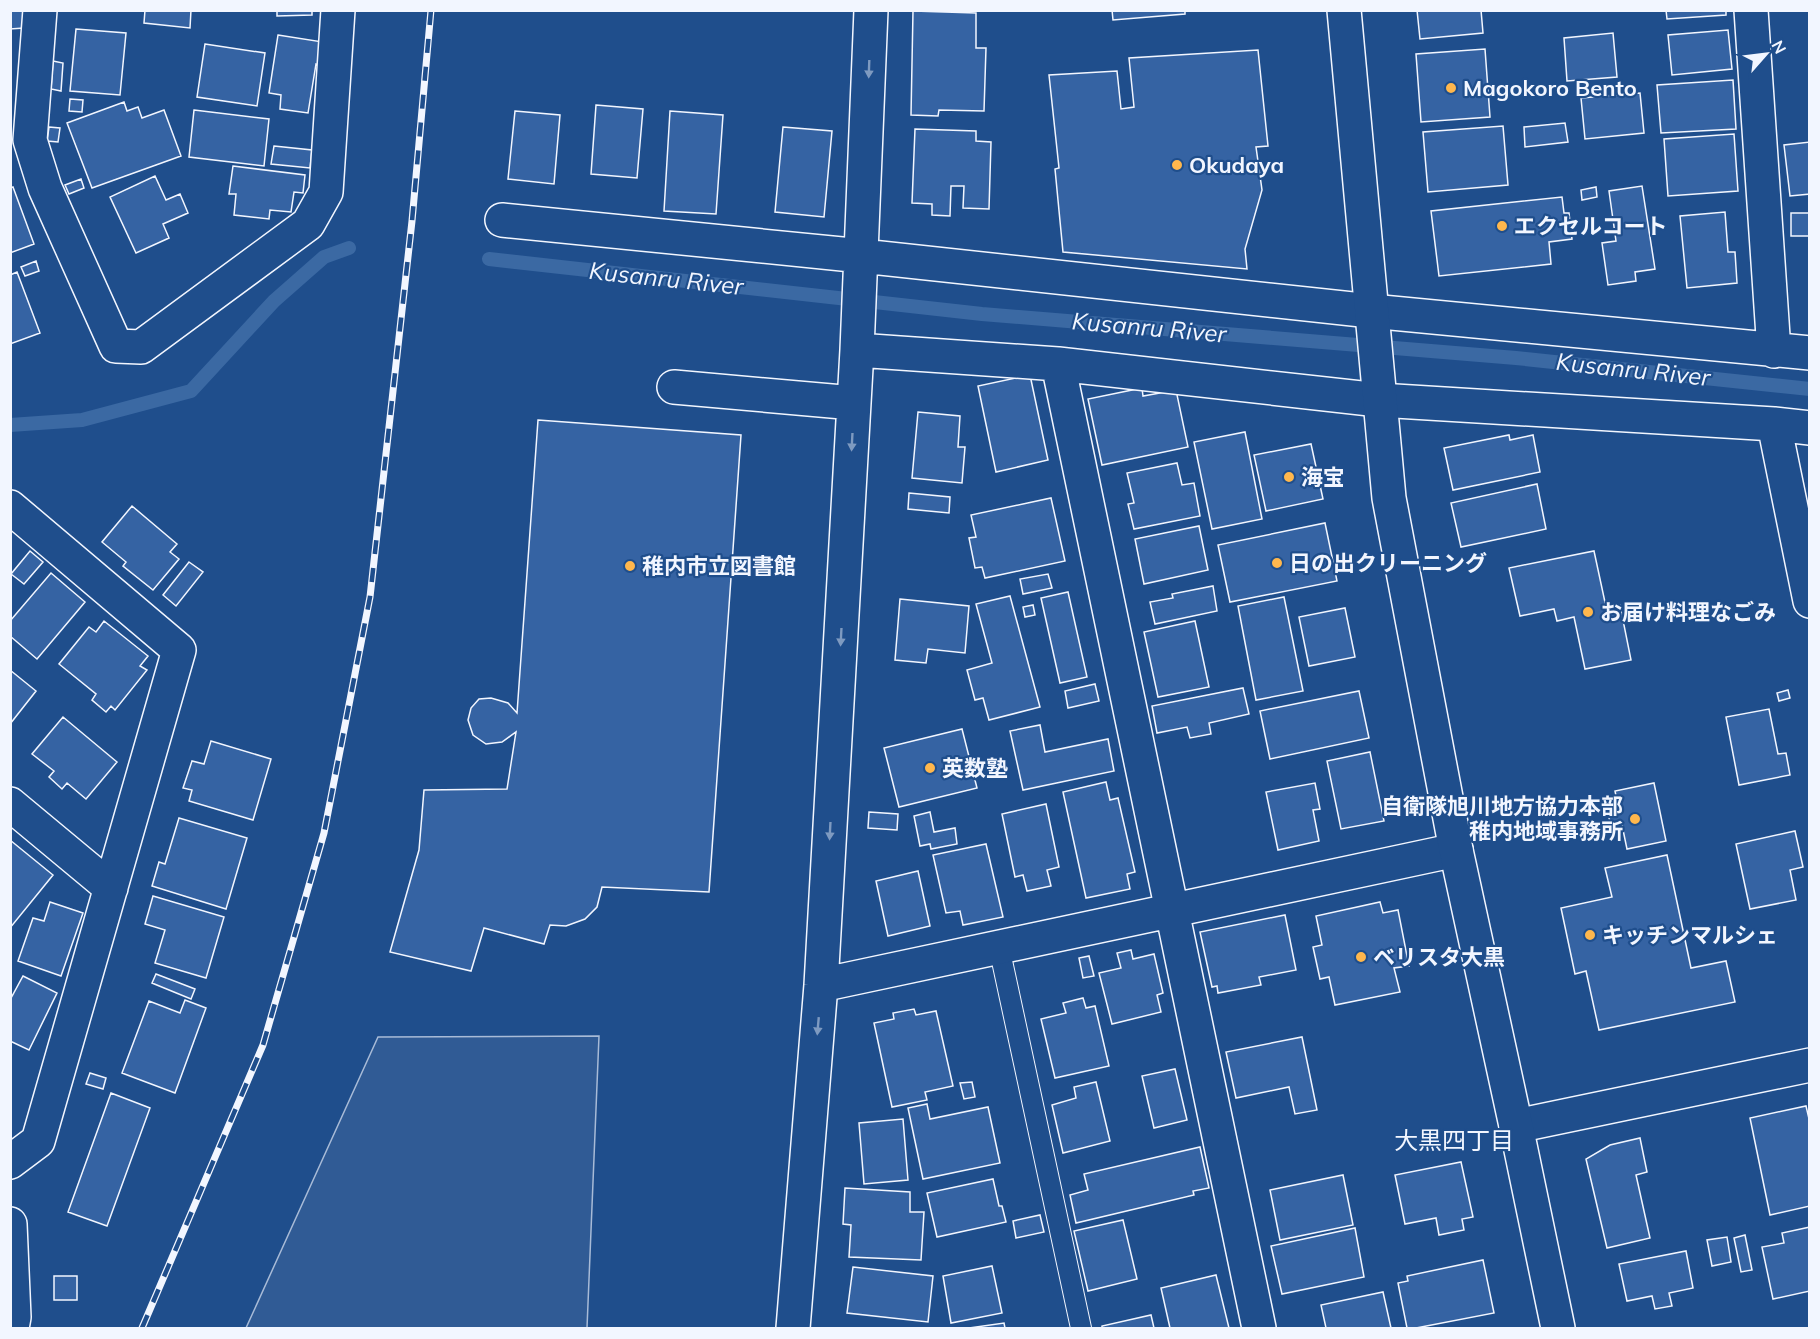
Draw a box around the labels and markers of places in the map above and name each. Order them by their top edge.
place label: Magokoro Bento [1463,74,1637,102]
marker: Magokoro Bento [1444,81,1458,95]
place label: Okudaya [1189,151,1284,179]
marker: Okudaya [1170,158,1184,172]
place label: エクセルコート [1514,212,1668,240]
marker: エクセルコート [1495,219,1509,233]
place label: 海宝 [1301,463,1345,491]
marker: 海宝 [1282,470,1296,484]
place label: 日の出クリーニング [1289,549,1487,577]
place label: 稚内市立図書館 [642,552,796,580]
marker: 日の出クリーニング [1270,556,1284,570]
marker: 稚内市立図書館 [623,559,637,573]
place label: お届け料理なごみ [1600,598,1776,626]
marker: お届け料理なごみ [1581,605,1595,619]
place label: 英数塾 [942,754,1008,782]
marker: 英数塾 [923,761,937,775]
place label: 自衛隊旭川地方協力本部 稚内地域事務所 [1381,792,1623,845]
marker: 自衛隊旭川地方協力本部 稚内地域事務所 [1628,812,1642,826]
place label: キッチンマルシェ [1602,921,1778,949]
marker: キッチンマルシェ [1583,928,1597,942]
place label: ベリスタ大黒 [1373,943,1505,971]
marker: ベリスタ大黒 [1354,950,1368,964]

